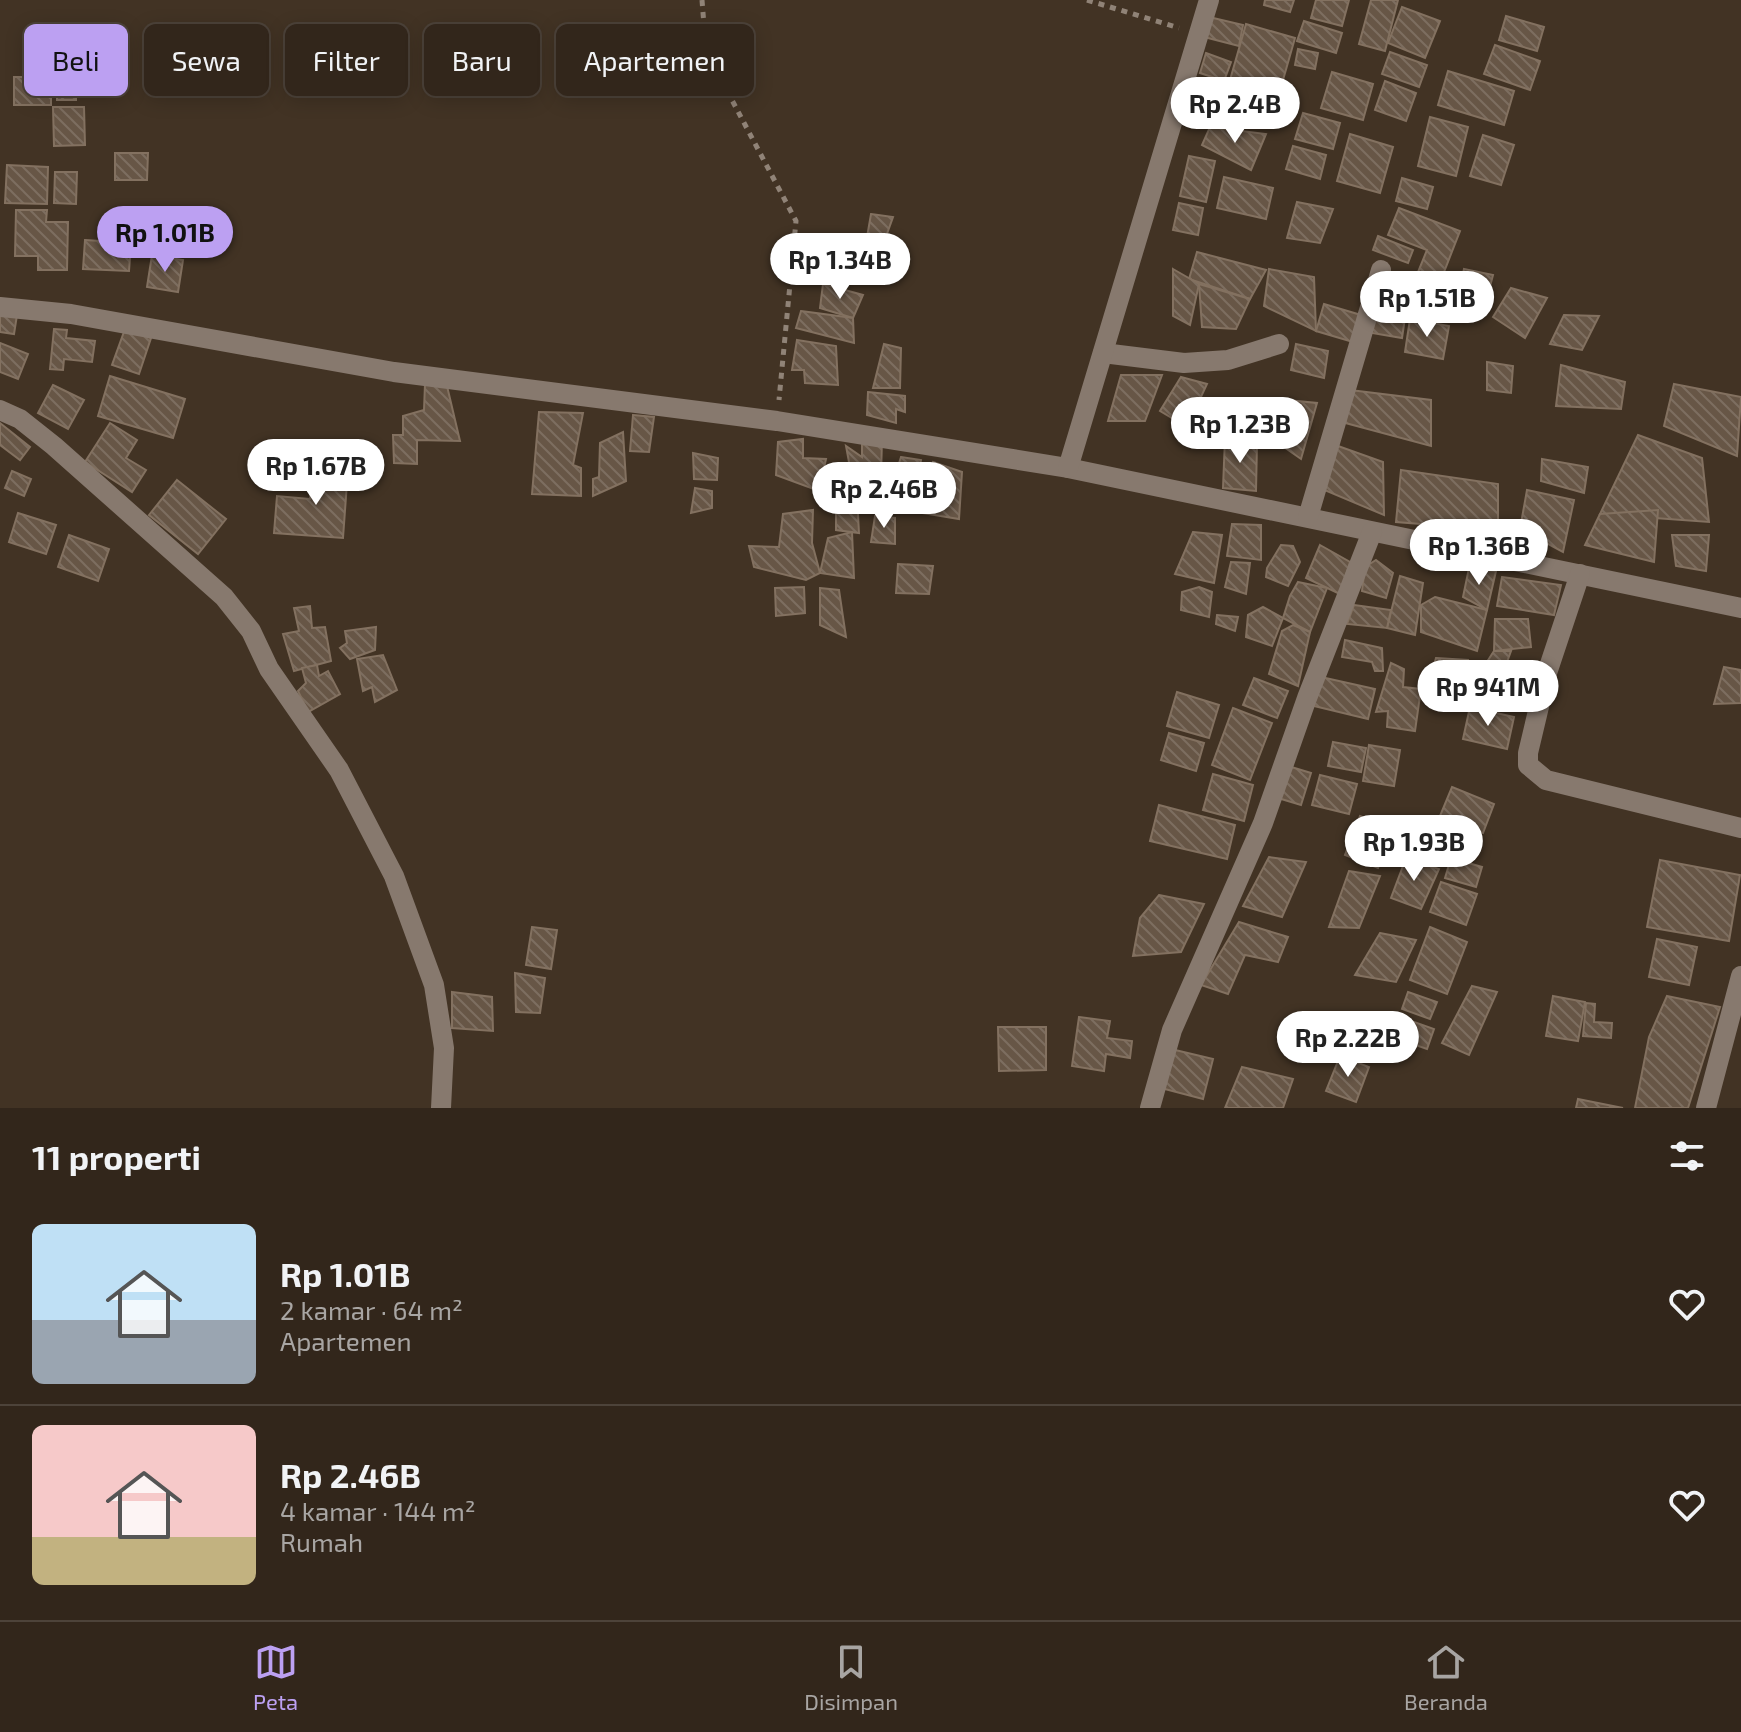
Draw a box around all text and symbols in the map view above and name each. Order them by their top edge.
chip: Beli [24,24,128,96]
chip: Sewa [144,24,269,96]
chip: Filter [285,24,408,96]
chip: Baru [424,24,540,96]
chip: Apartemen [556,24,754,96]
pin: Rp 2.4B [1161,77,1309,145]
text: Rp 2.4B [1189,87,1281,118]
pin: Rp 1.01B [82,206,248,274]
text: Rp 1.01B [115,216,215,247]
pin: Rp 1.34B [757,233,923,301]
text: Rp 1.34B [788,243,892,274]
pin: Rp 1.51B [1344,271,1510,339]
text: Rp 1.51B [1378,281,1476,312]
pin: Rp 1.23B [1157,397,1323,465]
text: Rp 1.23B [1189,407,1291,438]
pin: Rp 1.67B [233,439,399,507]
text: Rp 1.67B [265,449,367,480]
pin: Rp 2.46B [801,462,967,530]
text: Rp 2.46B [830,472,938,503]
pin: Rp 1.36B [1396,519,1562,587]
text: Rp 1.36B [1428,529,1530,560]
pin: Rp 941M [1414,660,1562,728]
text: Rp 941M [1436,670,1540,701]
pin: Rp 1.93B [1331,815,1497,883]
text: Rp 1.93B [1363,825,1465,856]
pin: Rp 2.22B [1265,1011,1431,1079]
text: Rp 2.22B [1295,1021,1401,1052]
icon: filters [1665,1134,1709,1178]
text: 11 properti [32,1136,201,1177]
text: Rp 1.01B [280,1253,411,1294]
icon: home [96,1256,192,1352]
icon: heart [1665,1282,1709,1326]
text: 2 kamar · 64 m² [280,1294,463,1325]
text: Apartemen [280,1325,412,1356]
text: Rp 2.46B [280,1454,421,1495]
icon: home [96,1457,192,1553]
icon: heart [1665,1483,1709,1527]
text: 4 kamar · 144 m² [280,1495,476,1526]
text: Rumah [280,1526,363,1557]
tab: Peta [253,1640,298,1714]
tab: Disimpan [804,1640,898,1714]
tab: Beranda [1404,1640,1488,1714]

